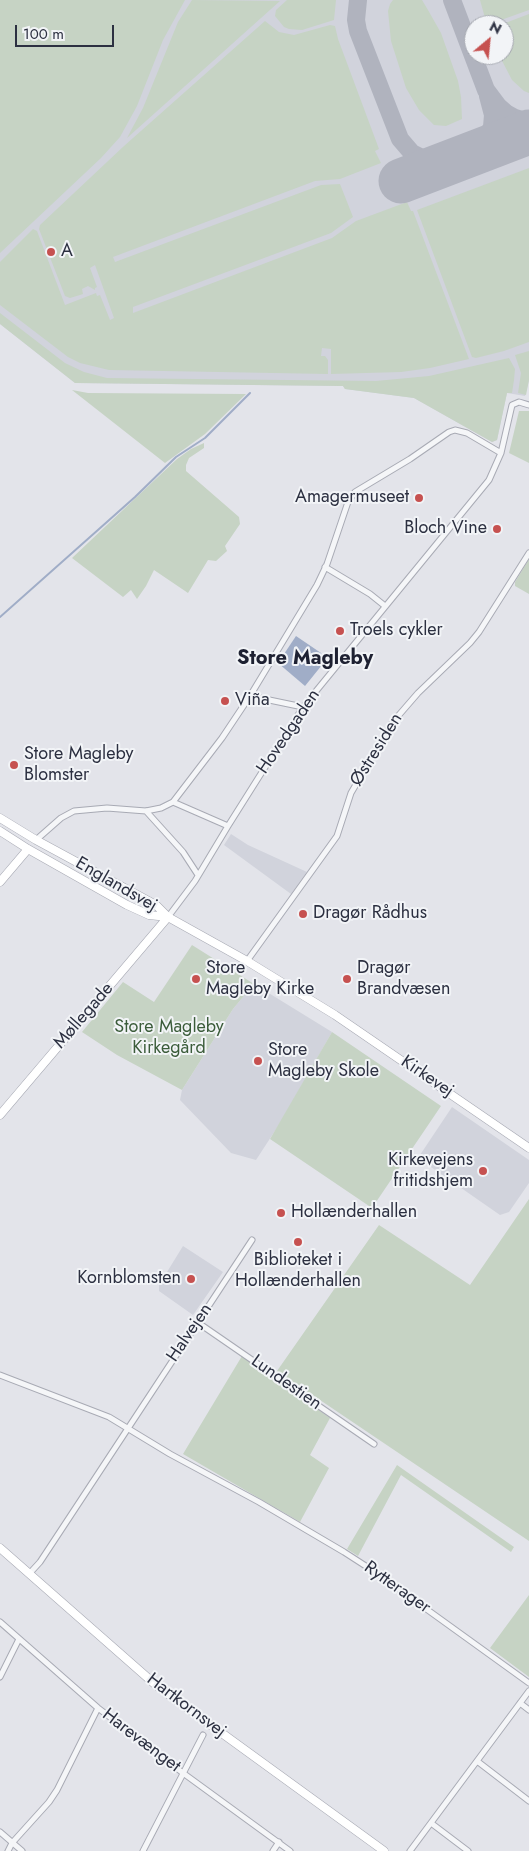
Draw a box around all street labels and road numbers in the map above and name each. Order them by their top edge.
street label: Hovedgaden [253,686,325,778]
street label: Østresiden [346,710,408,790]
street label: Englandsvej [71,853,161,917]
street label: Møllegade [49,979,119,1053]
street label: Kirkevej [396,1052,458,1102]
street label: Halvejen [163,1300,217,1366]
street label: Lundestien [247,1351,325,1415]
street label: Rytterager [359,1557,435,1619]
street label: Hartkornsvej [142,1669,230,1743]
street label: Harevænget [98,1705,184,1777]

